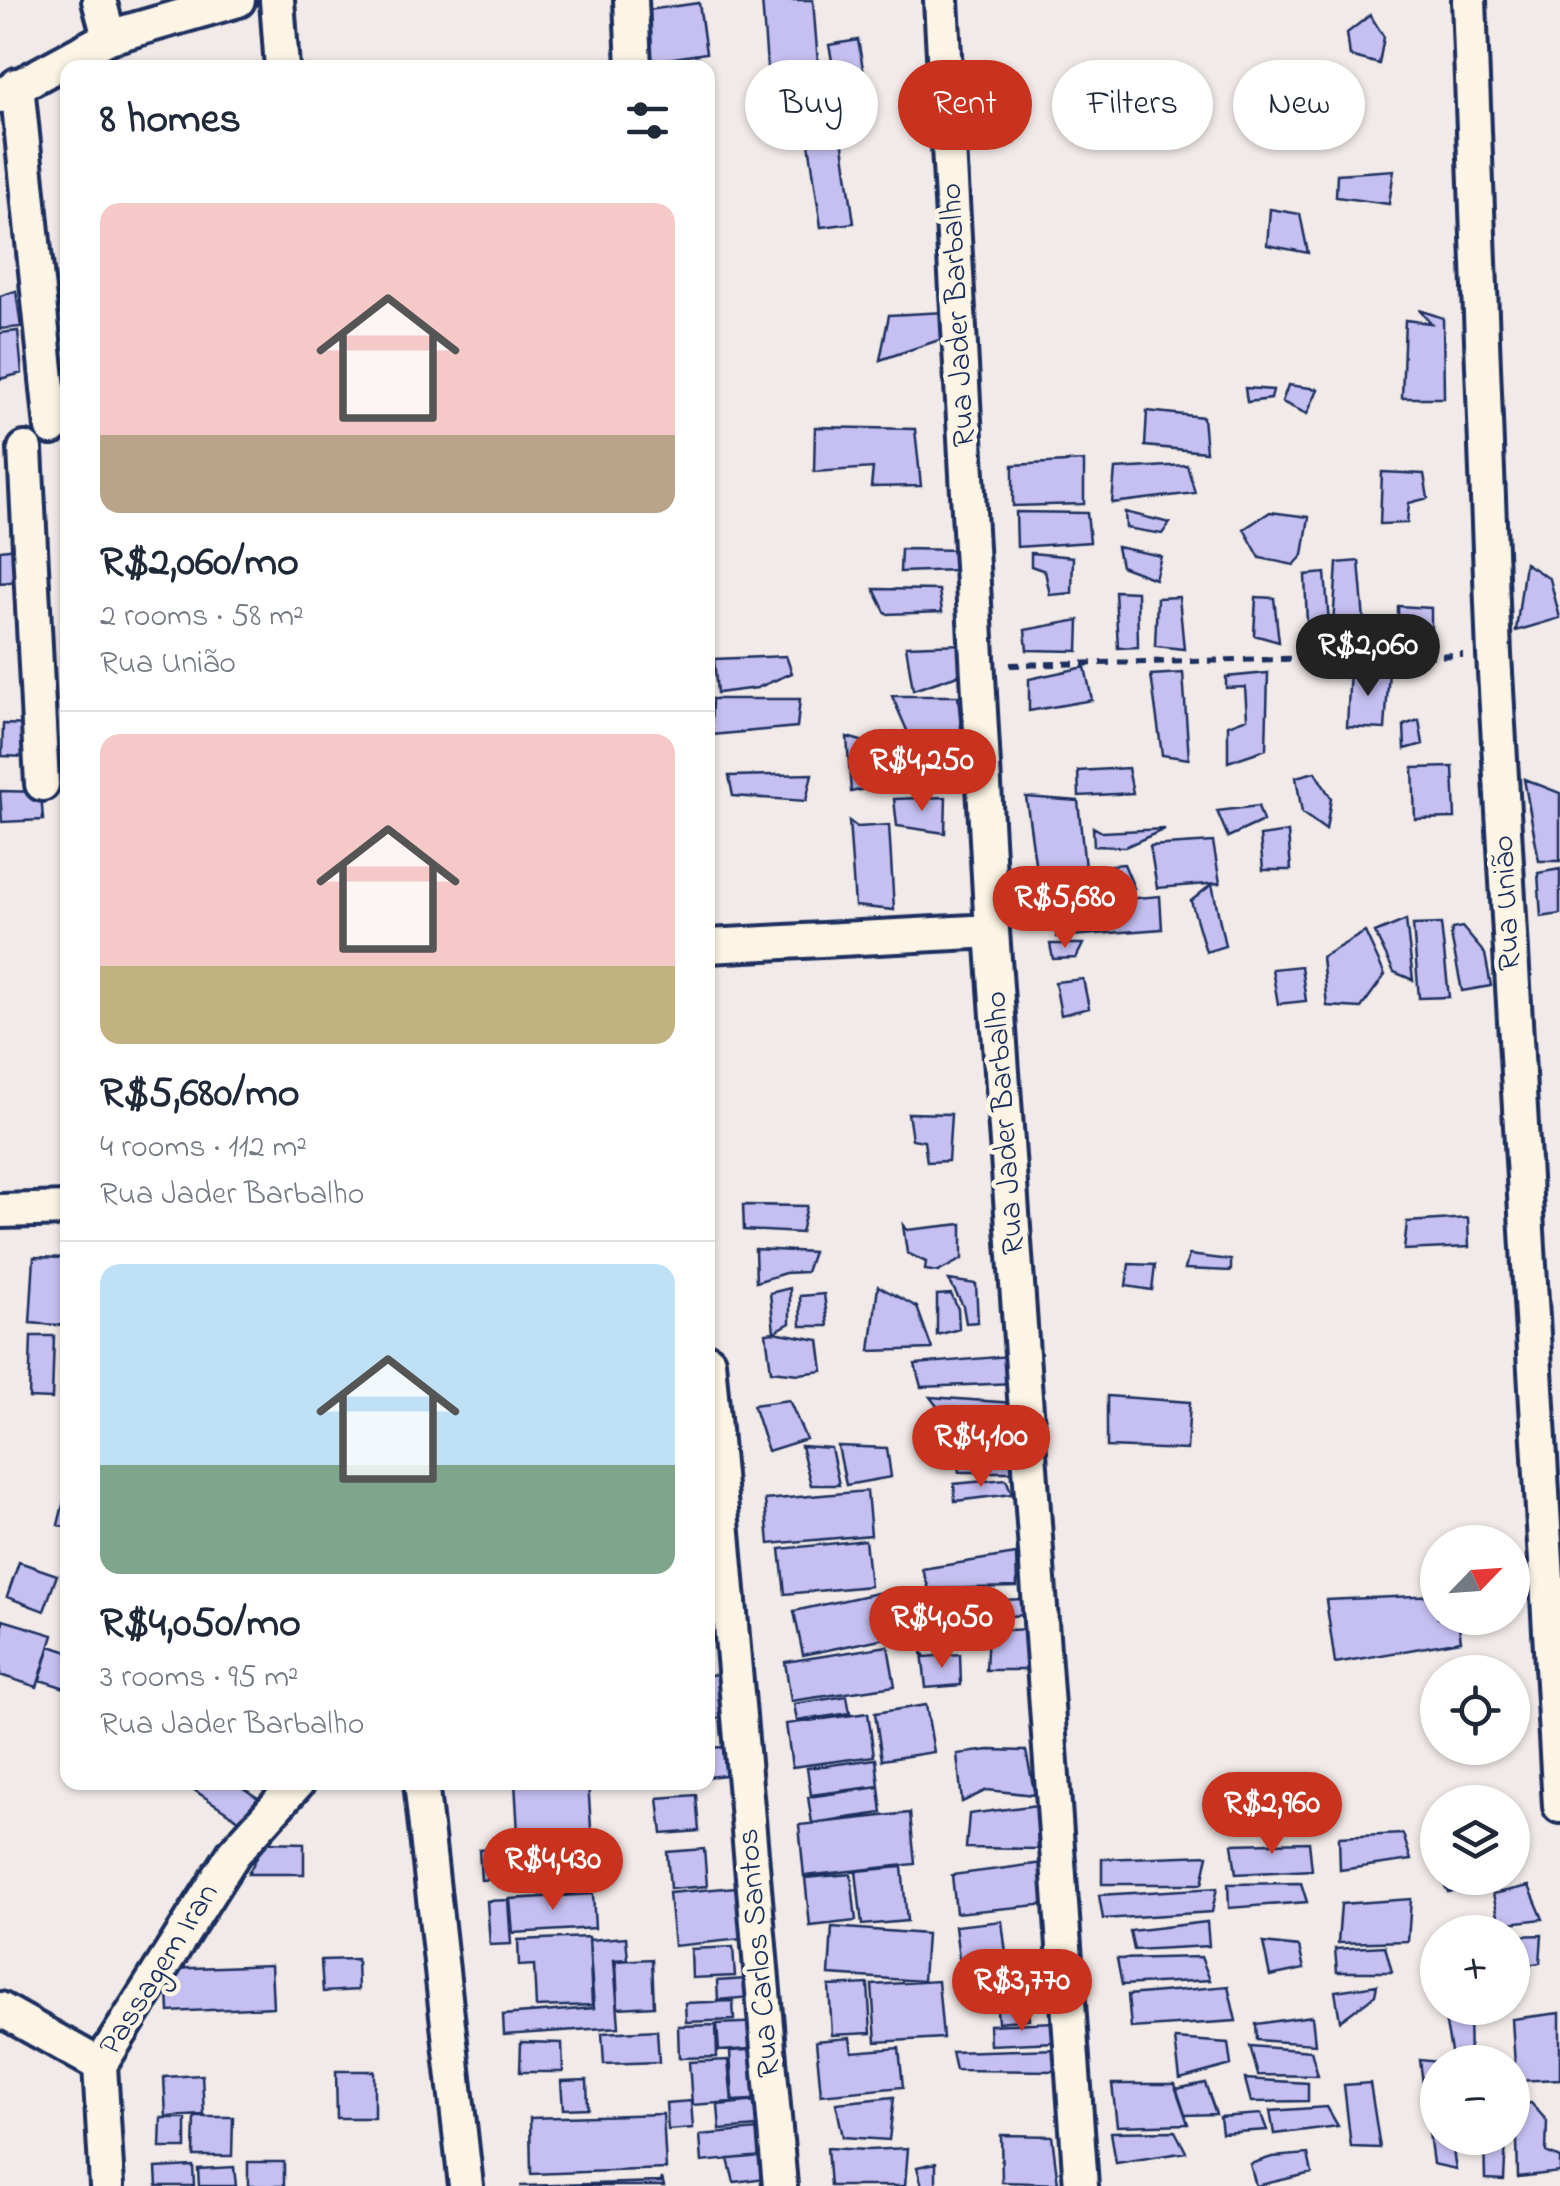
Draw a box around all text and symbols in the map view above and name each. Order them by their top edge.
chip: Buy [745,60,878,150]
chip: Rent [898,60,1032,150]
chip: Filters [1052,60,1213,150]
chip: New [1233,60,1365,150]
text: 8 homes [100,90,241,151]
icon: filters [620,93,675,148]
street label: Rua Jader Barbalho [929,182,989,448]
icon: home [298,268,478,448]
text: R$2,060/mo [100,533,299,594]
text: 2 rooms · 58 m² [100,594,304,641]
pin: R$2,060 [1276,614,1460,699]
text: R$2,060 [1318,623,1418,670]
text: Rua União [100,641,236,688]
pin: R$4,250 [830,729,1014,814]
text: R$4,250 [870,738,974,785]
icon: home [298,799,478,979]
street label: Rua União [1481,834,1535,972]
pin: R$5,680 [973,866,1157,951]
text: R$5,680 [1015,875,1115,922]
street label: Rua Jader Barbalho [973,989,1039,1257]
text: R$5,680/mo [100,1064,300,1125]
text: 4 rooms · 112 m² [100,1125,307,1172]
text: Rua Jader Barbalho [100,1172,364,1219]
icon: home [298,1329,478,1509]
pin: R$4,100 [889,1405,1073,1490]
text: R$4,100 [934,1414,1028,1461]
north arrow [1420,1525,1530,1635]
map controls [1420,1525,1530,2155]
pin: R$4,050 [850,1586,1034,1671]
text: R$4,050/mo [100,1594,301,1655]
text: R$4,050 [891,1595,993,1642]
text: 3 rooms · 95 m² [100,1655,299,1702]
button: locate [1420,1655,1530,1765]
text: Rua Jader Barbalho [100,1702,364,1749]
pin: R$2,960 [1180,1772,1364,1857]
text: R$2,960 [1224,1781,1320,1828]
button: layers [1420,1785,1530,1895]
street label: Rua Carlos Santos [726,1827,794,2079]
pin: R$4,430 [461,1828,645,1913]
text: R$4,430 [505,1837,601,1884]
street label: Passagem Iran [88,1875,232,2065]
button: + [1420,1915,1530,2025]
pin: R$3,770 [930,1949,1114,2034]
text: R$3,770 [974,1958,1070,2005]
button: − [1420,2045,1530,2155]

